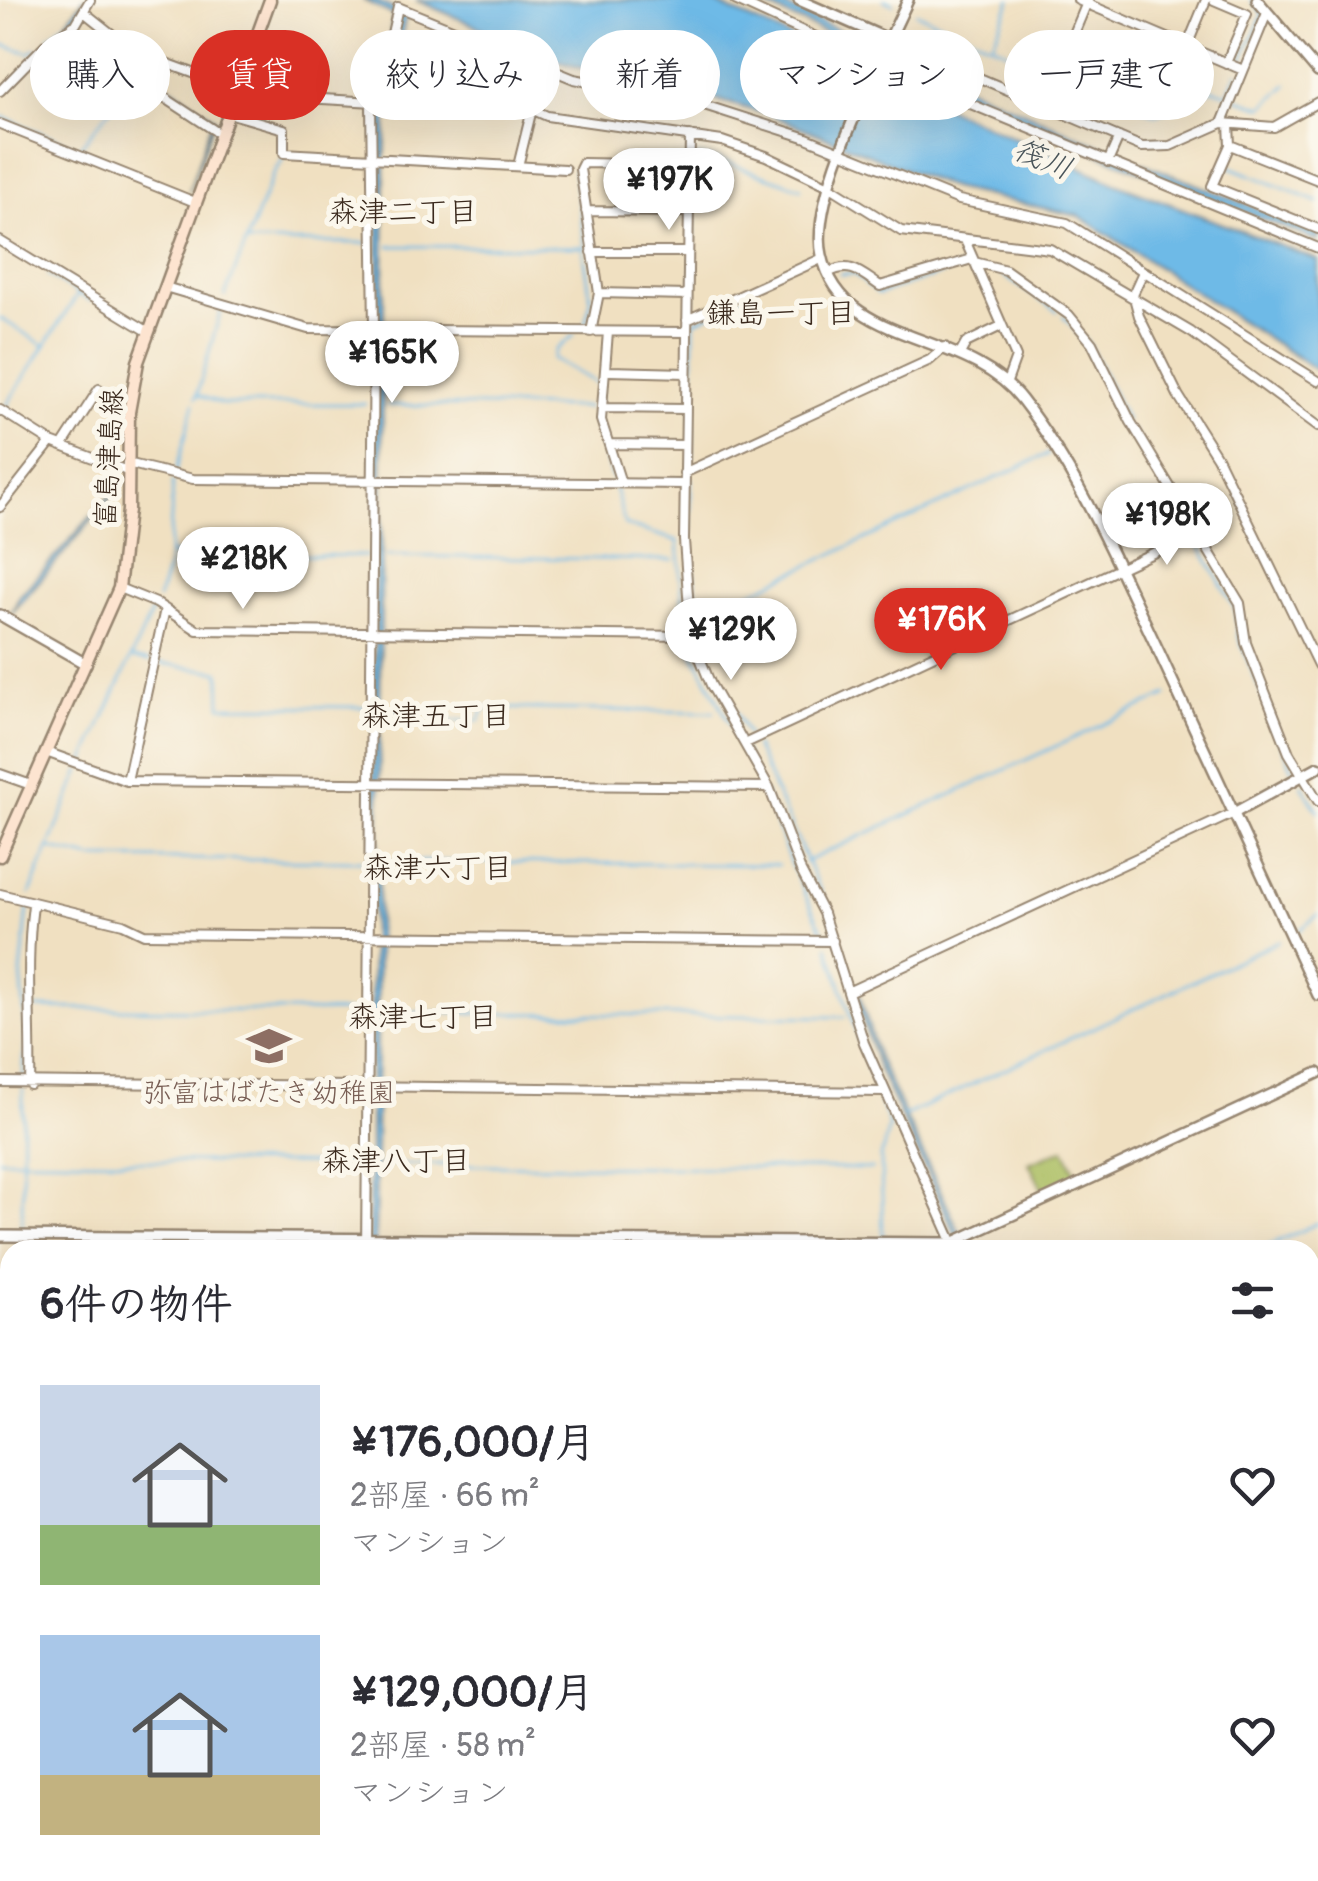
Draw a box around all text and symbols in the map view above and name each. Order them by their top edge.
chip: 購入 [30,30,170,120]
chip: 賃貸 [190,30,330,120]
chip: 絞り込み [350,30,560,120]
chip: 新着 [580,30,720,120]
chip: マンション [740,30,984,120]
chip: 一戸建て [1004,30,1214,120]
water label: 筏川 [1008,131,1078,188]
pin: ¥197K [599,148,739,233]
text: ¥197K [625,160,713,200]
district label: 森津二丁目 [328,194,478,231]
district label: 鎌島一丁目 [706,295,856,332]
pin: ¥165K [322,321,462,406]
text: ¥165K [347,333,437,373]
street label: 富島津島線 [88,387,131,529]
pin: ¥198K [1097,483,1237,568]
text: ¥198K [1124,495,1210,535]
pin: ¥218K [173,527,313,612]
text: ¥218K [199,539,287,579]
pin: ¥176K [871,588,1011,673]
pin: ¥129K [661,598,801,683]
text: ¥176K [896,600,986,640]
text: ¥129K [687,610,775,650]
district label: 森津五丁目 [361,698,511,735]
district label: 森津六丁目 [363,850,513,887]
district label: 森津七丁目 [348,999,498,1036]
school or university icon: 弥富はばたき幼稚園 [245,1022,293,1070]
place label: 弥富はばたき幼稚園 [143,1076,395,1111]
district label: 森津八丁目 [321,1143,471,1180]
icon: filters [1225,1273,1280,1328]
text: 6件の物件 [40,1279,232,1331]
text: ¥176,000/月 [350,1417,596,1469]
icon: home [120,1425,240,1545]
icon: heart [1225,1458,1280,1513]
text: 2部屋 · 66 m² [350,1476,540,1516]
text: マンション [350,1523,509,1563]
text: ¥129,000/月 [350,1667,594,1719]
icon: home [120,1675,240,1795]
icon: heart [1225,1708,1280,1763]
text: 2部屋 · 58 m² [350,1726,536,1766]
text: マンション [350,1773,509,1813]

